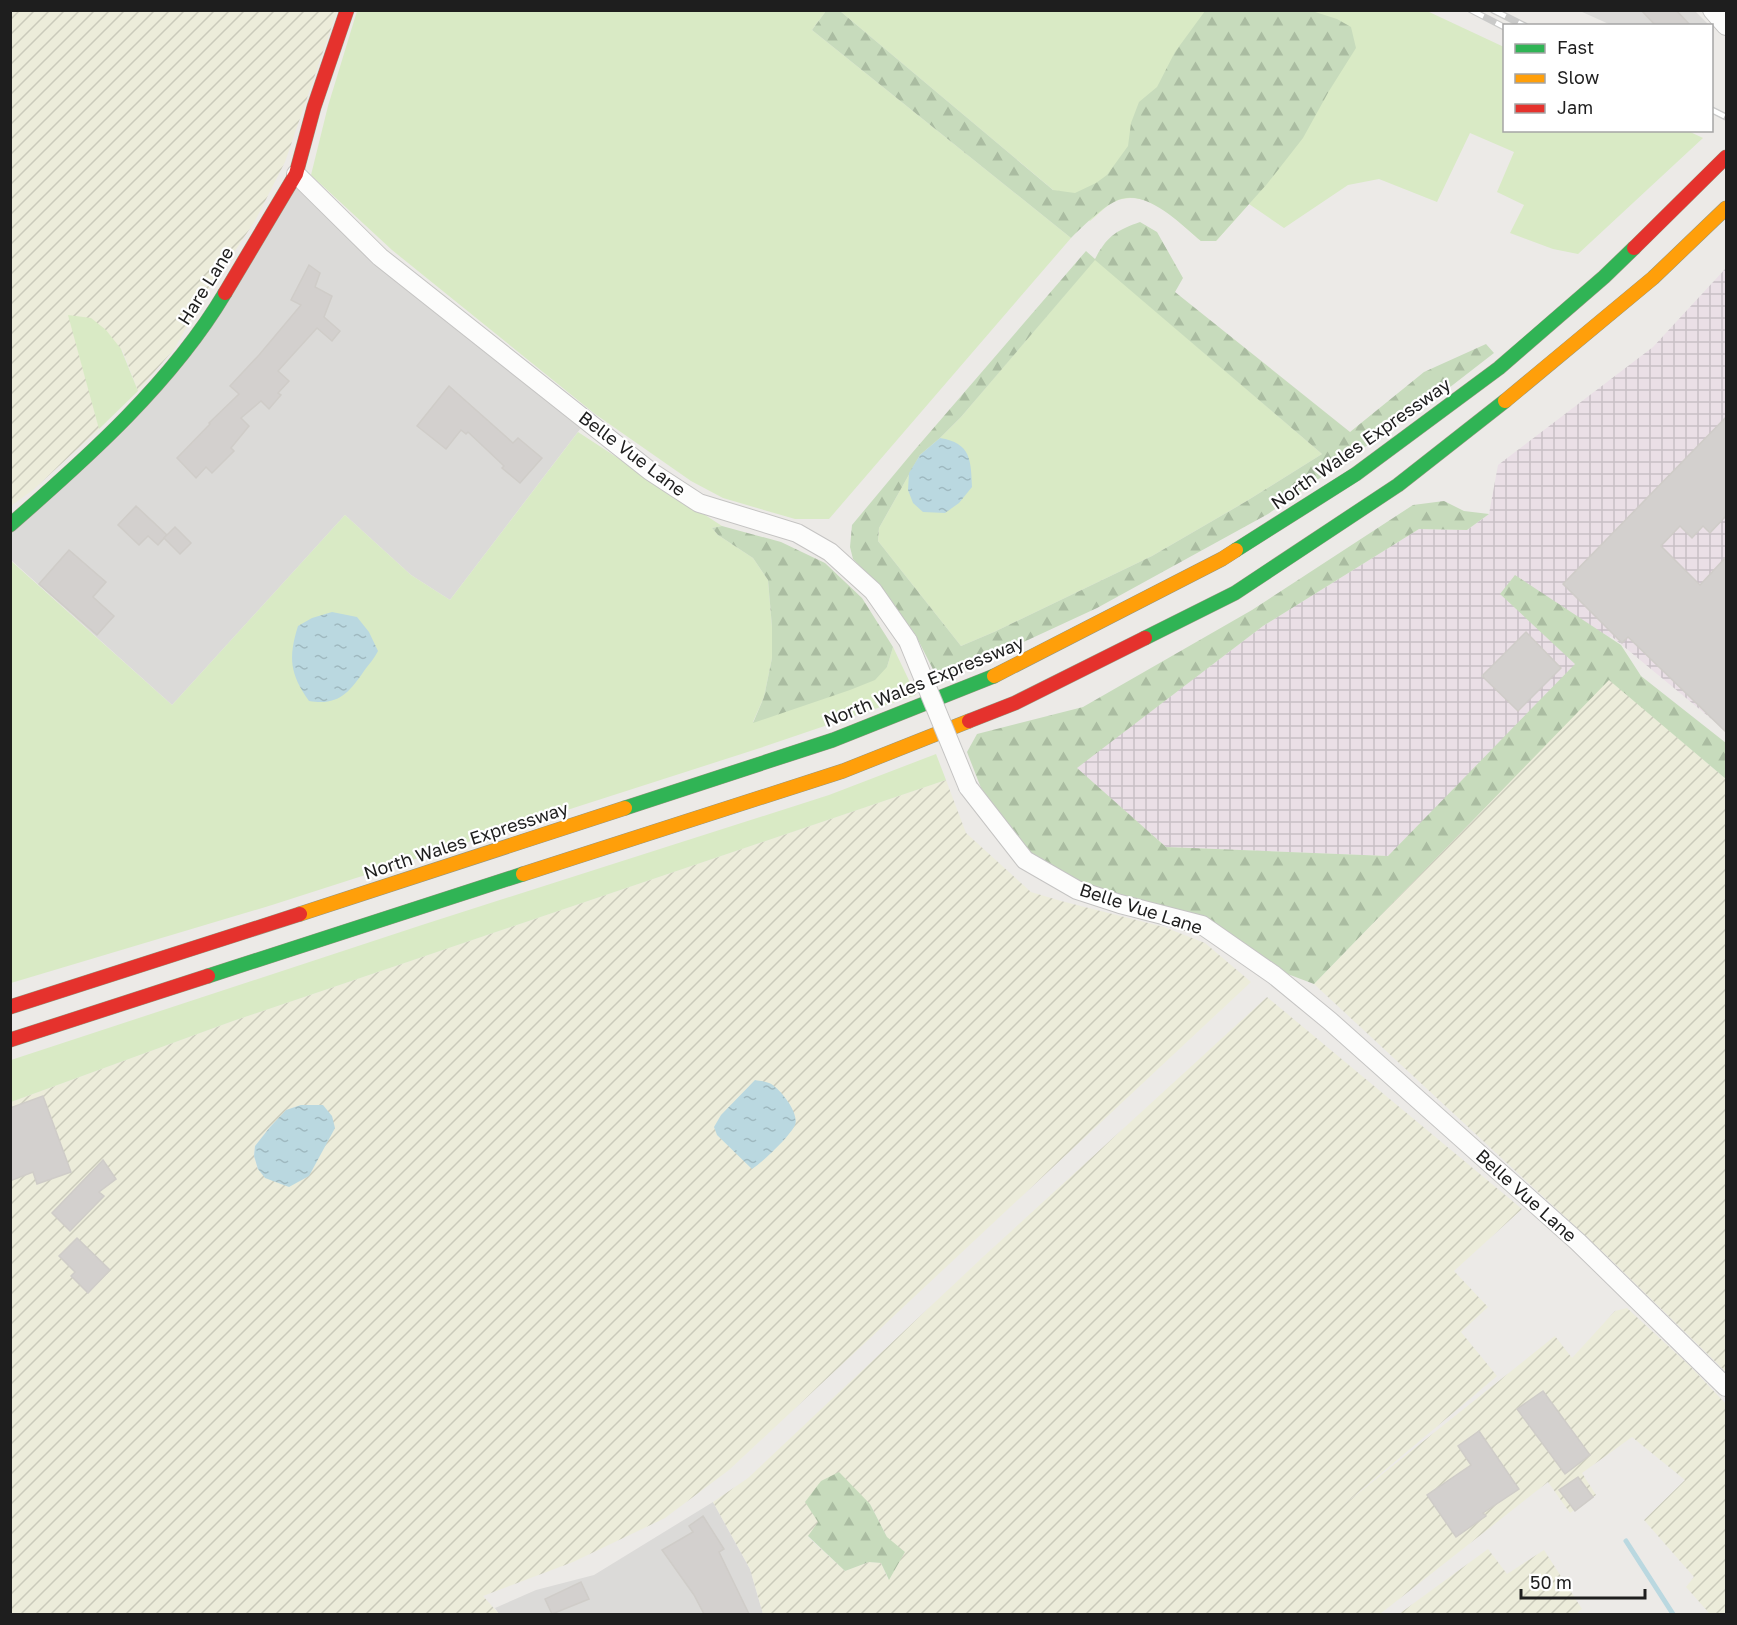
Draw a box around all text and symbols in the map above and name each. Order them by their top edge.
legend [1503,24,1713,132]
text: Fast [1557,36,1594,58]
text: Slow [1557,66,1600,88]
text: Jam [1557,96,1593,118]
street label: Hare Lane [173,242,238,329]
street label: North Wales Expressway [1267,373,1454,514]
street label: Belle Vue Lane [575,406,690,501]
street label: North Wales Expressway [820,631,1027,731]
street label: North Wales Expressway [361,797,571,884]
street label: Belle Vue Lane [1077,878,1206,938]
street label: Belle Vue Lane [1472,1144,1582,1246]
scale bar [1521,1562,1646,1600]
text: 50 m [1530,1571,1572,1593]

